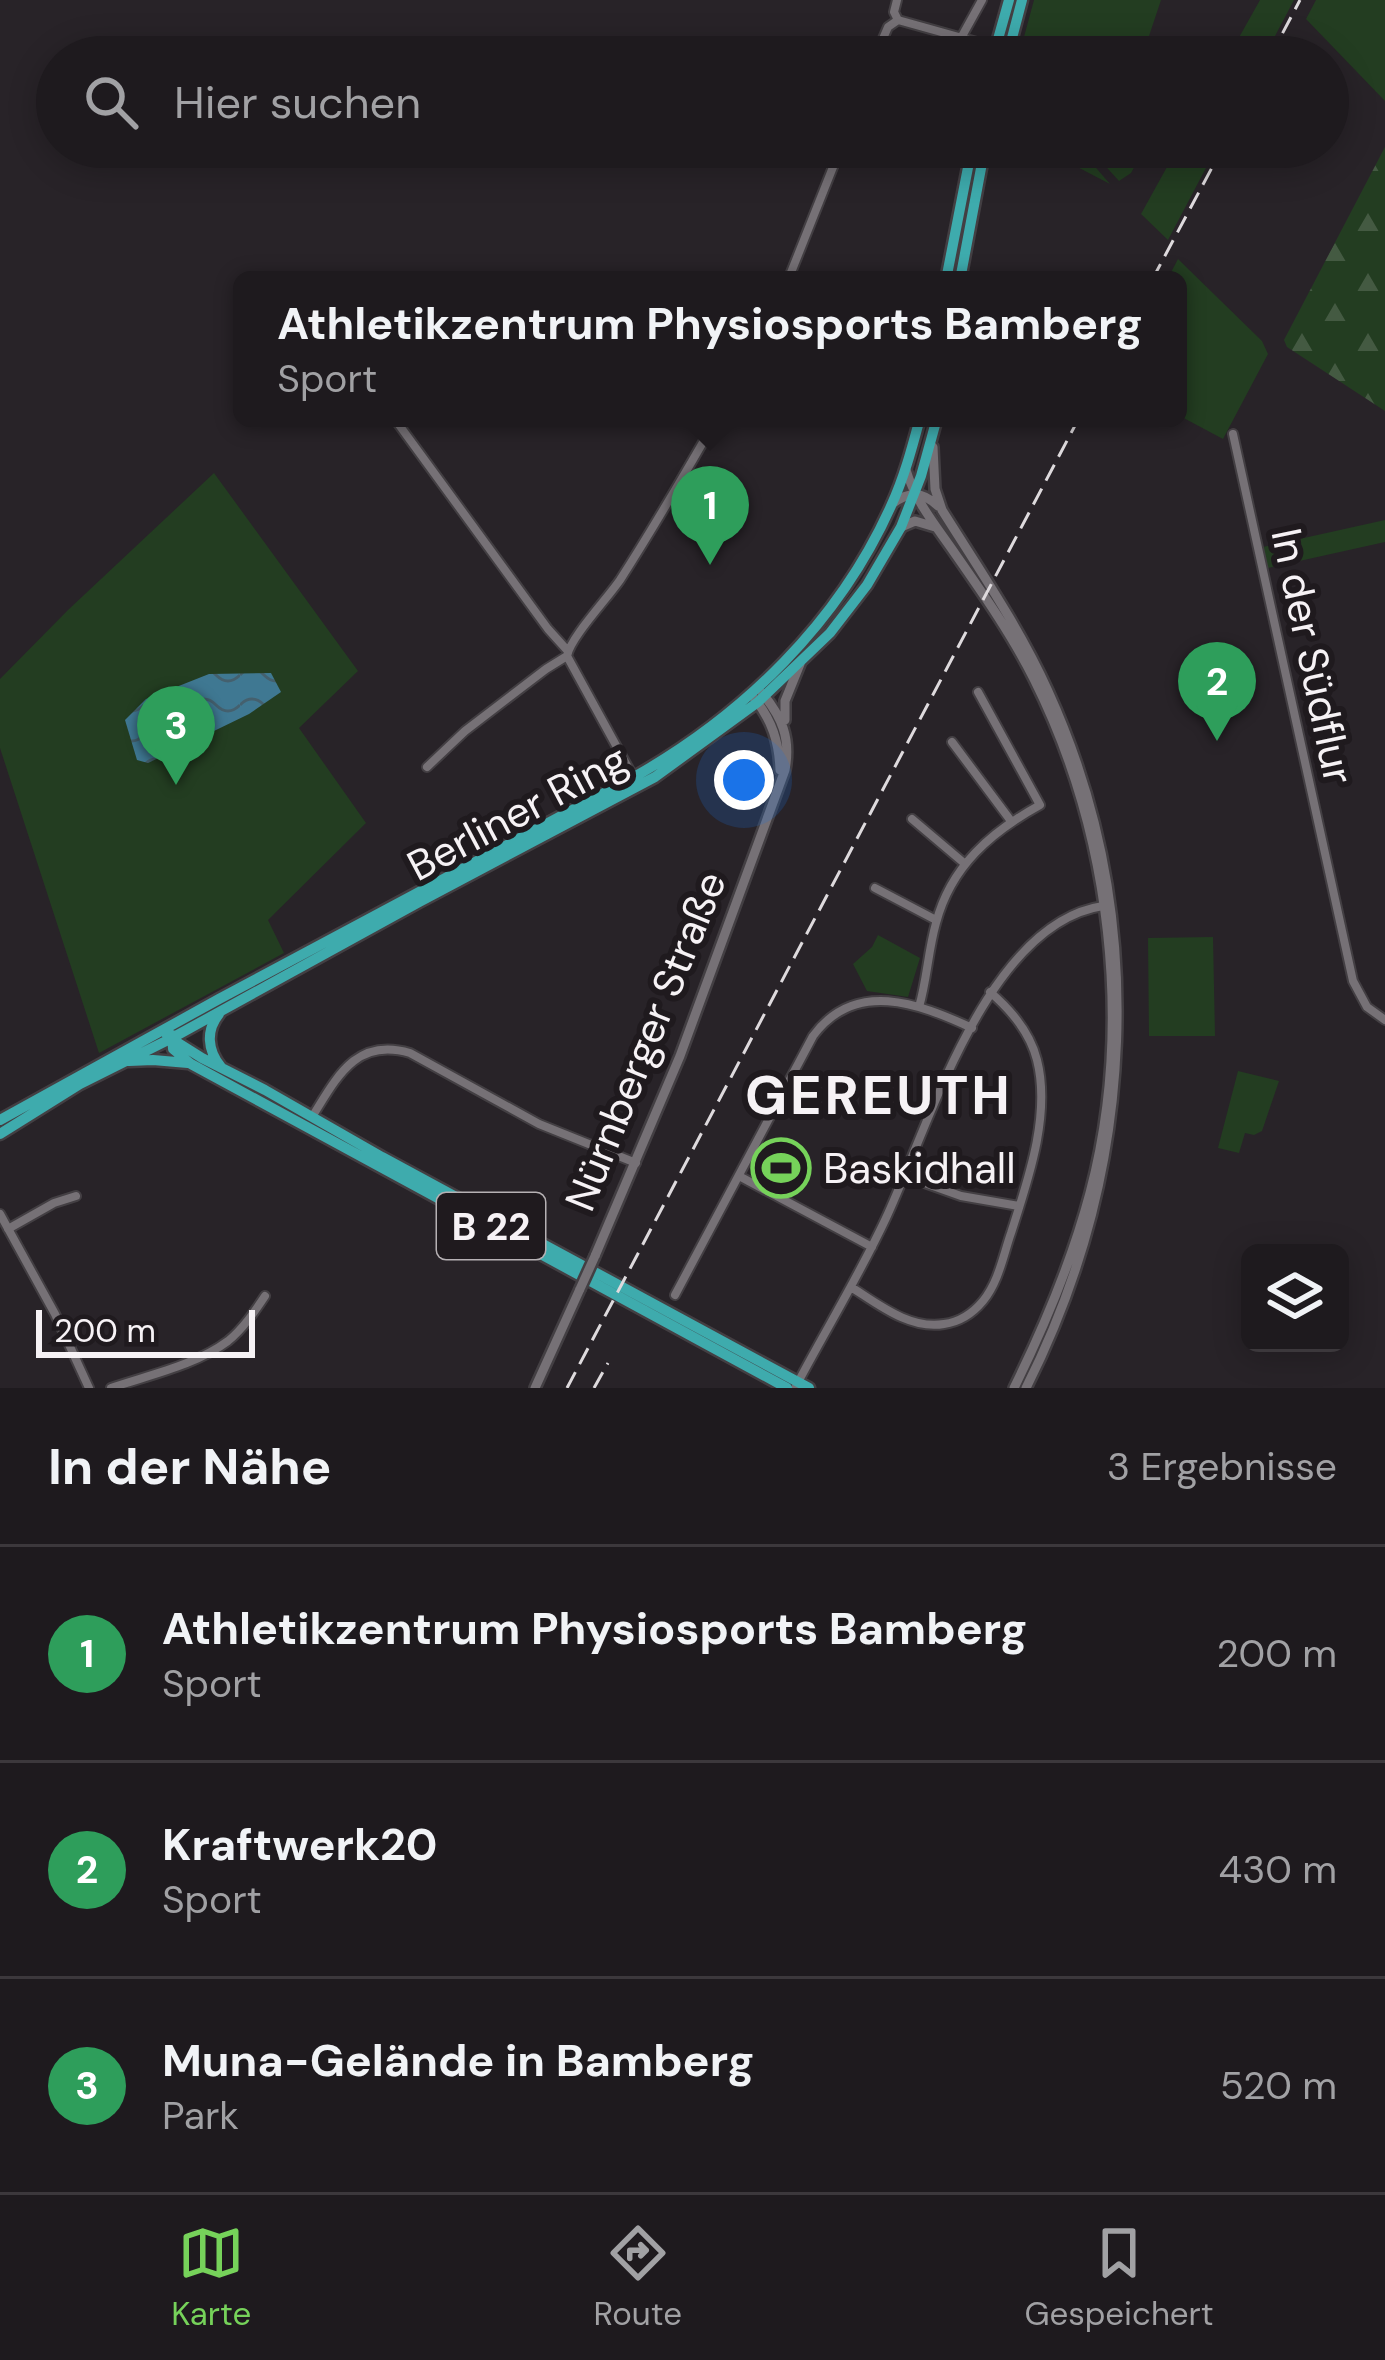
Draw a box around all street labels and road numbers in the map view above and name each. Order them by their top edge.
street label: In der Südflur [1259,523,1366,789]
street label: Berliner Ring [398,731,637,893]
street label: Nürnberger Straße [552,863,739,1219]
road number: B 22 [437,1193,545,1259]

